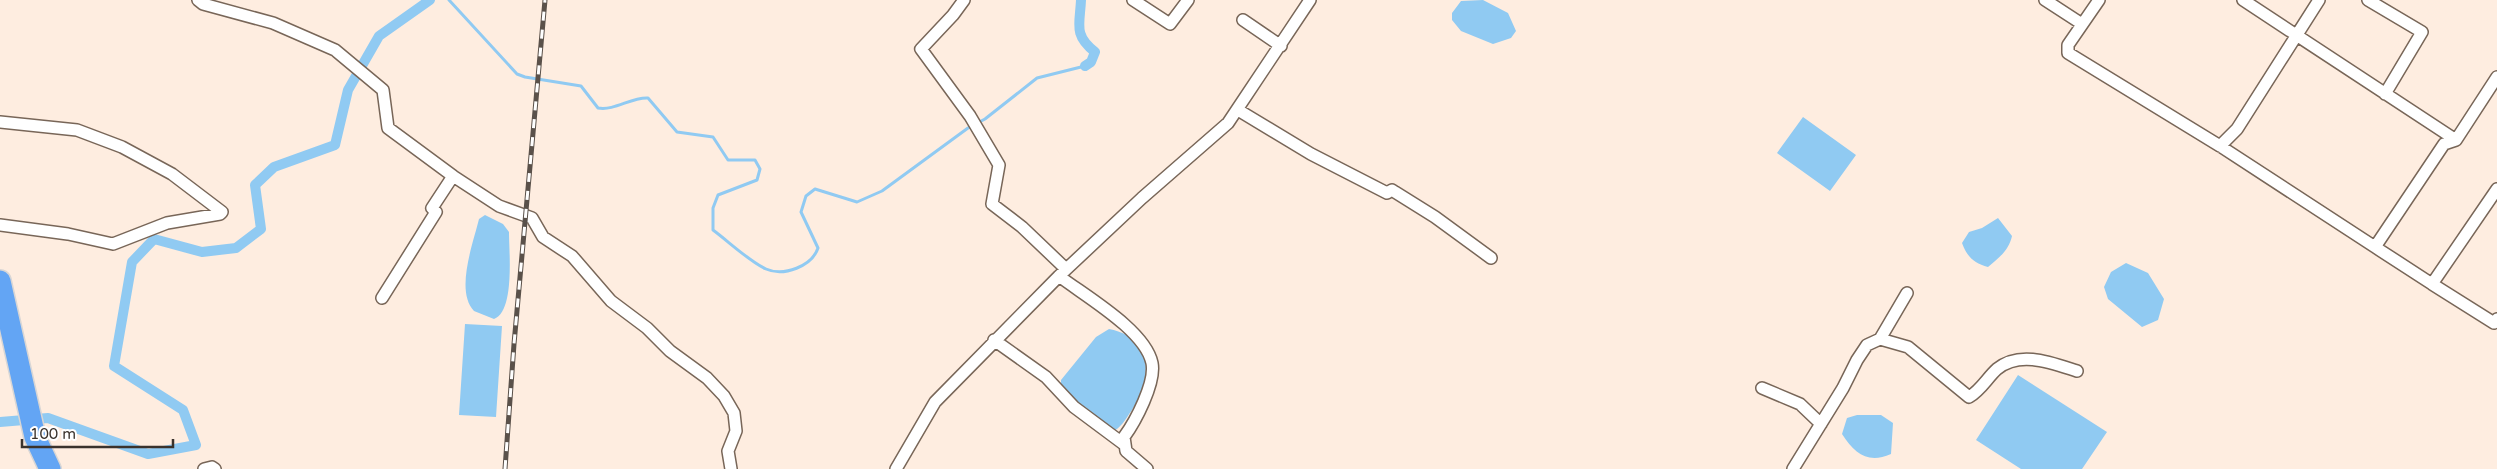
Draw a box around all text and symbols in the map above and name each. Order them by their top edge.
scale bar [22,416,174,448]
text: 100 m [30,425,76,443]

